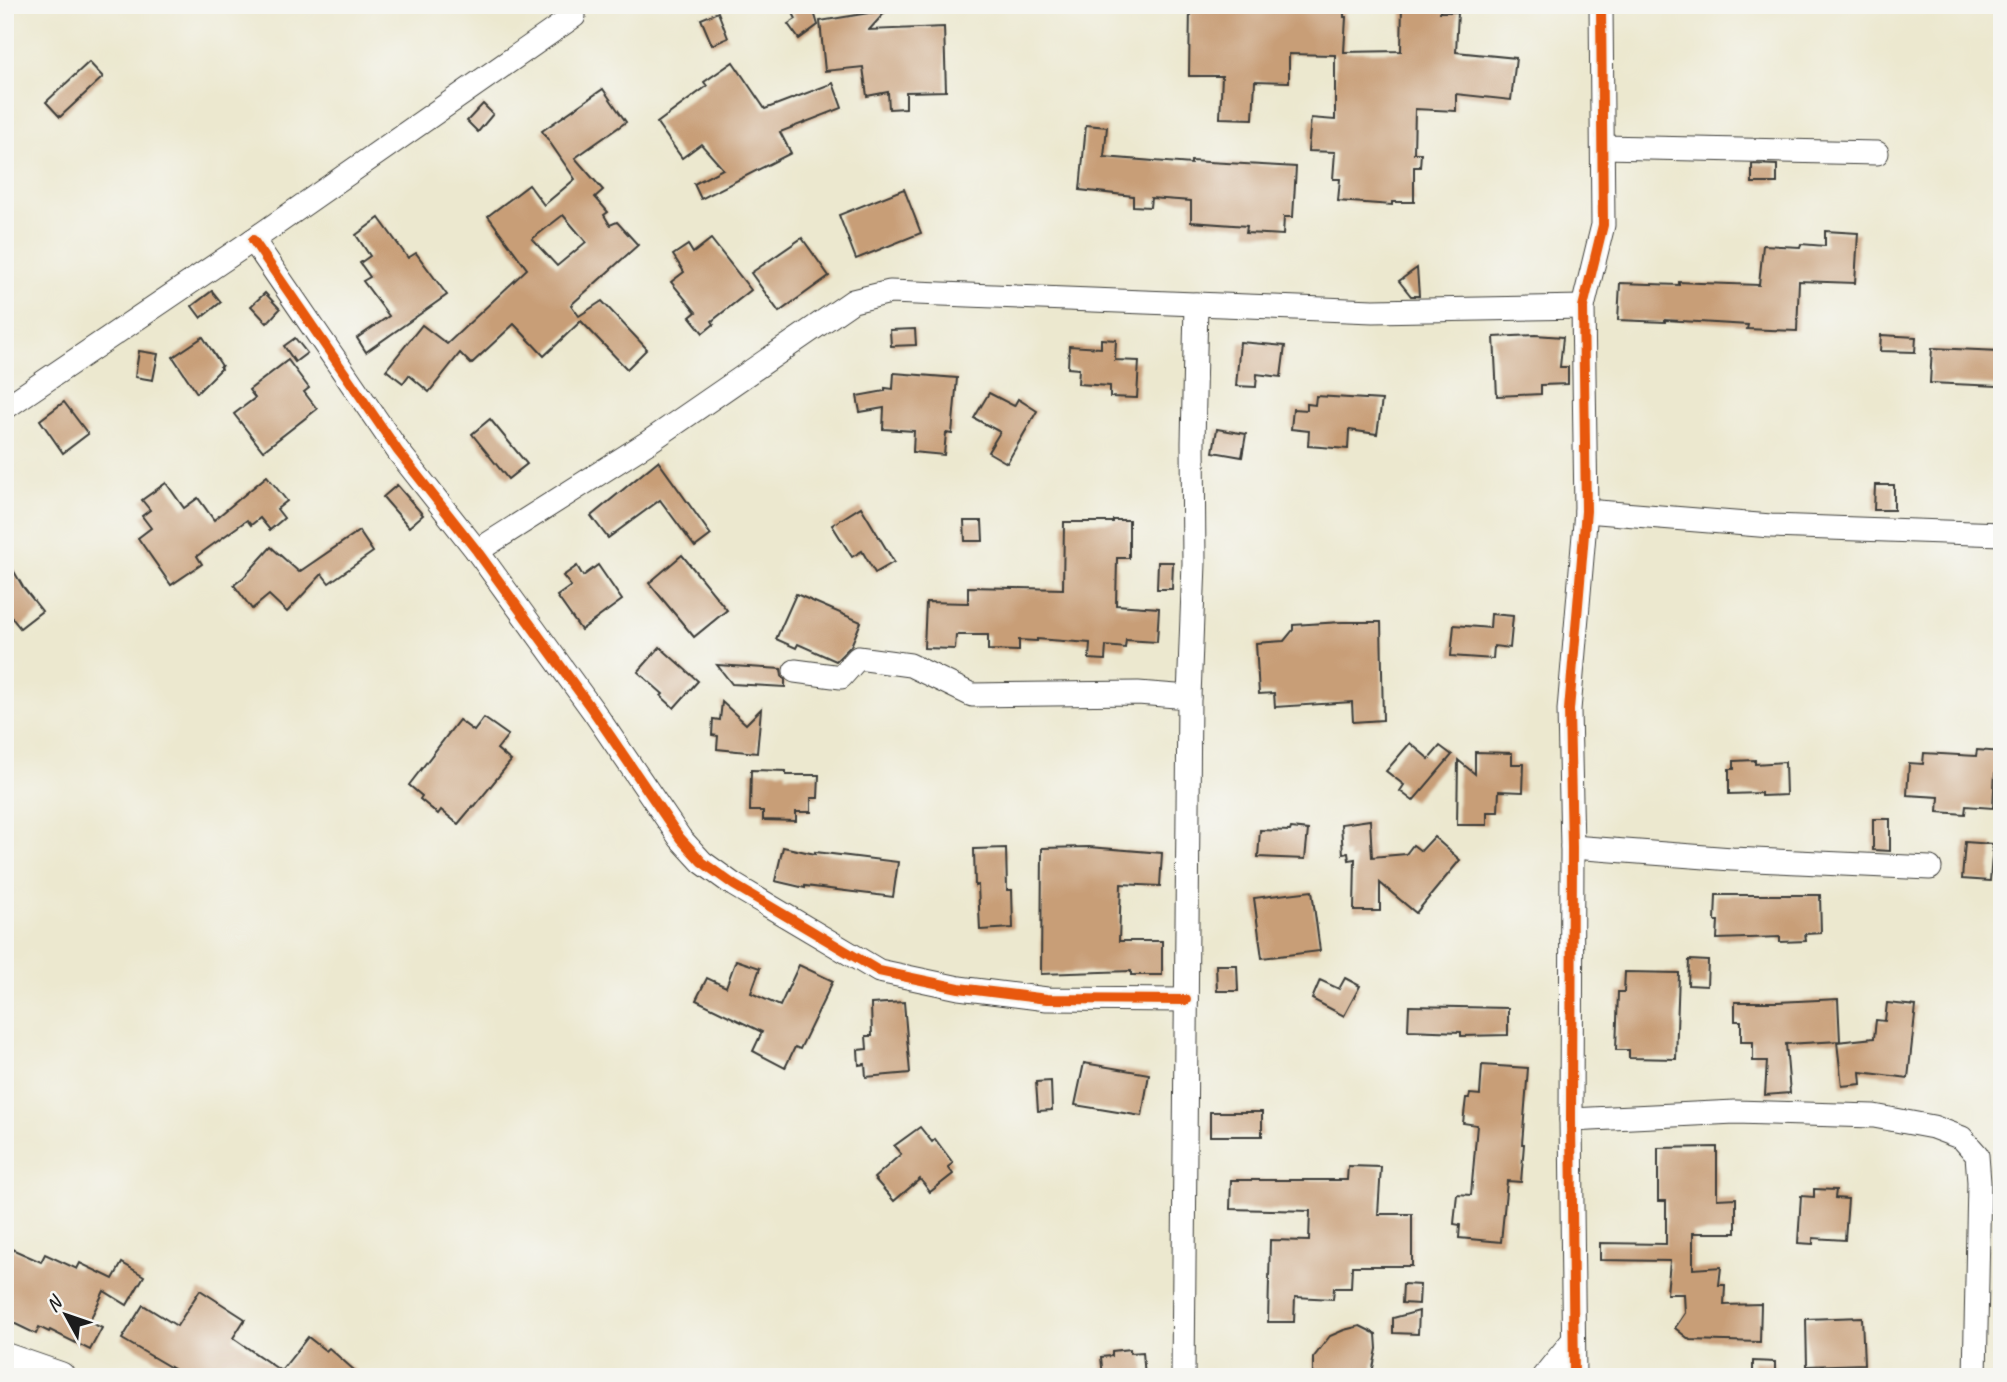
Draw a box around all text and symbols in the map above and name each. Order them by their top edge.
north arrow [32,1280,102,1350]
text: N [41,1290,69,1317]

